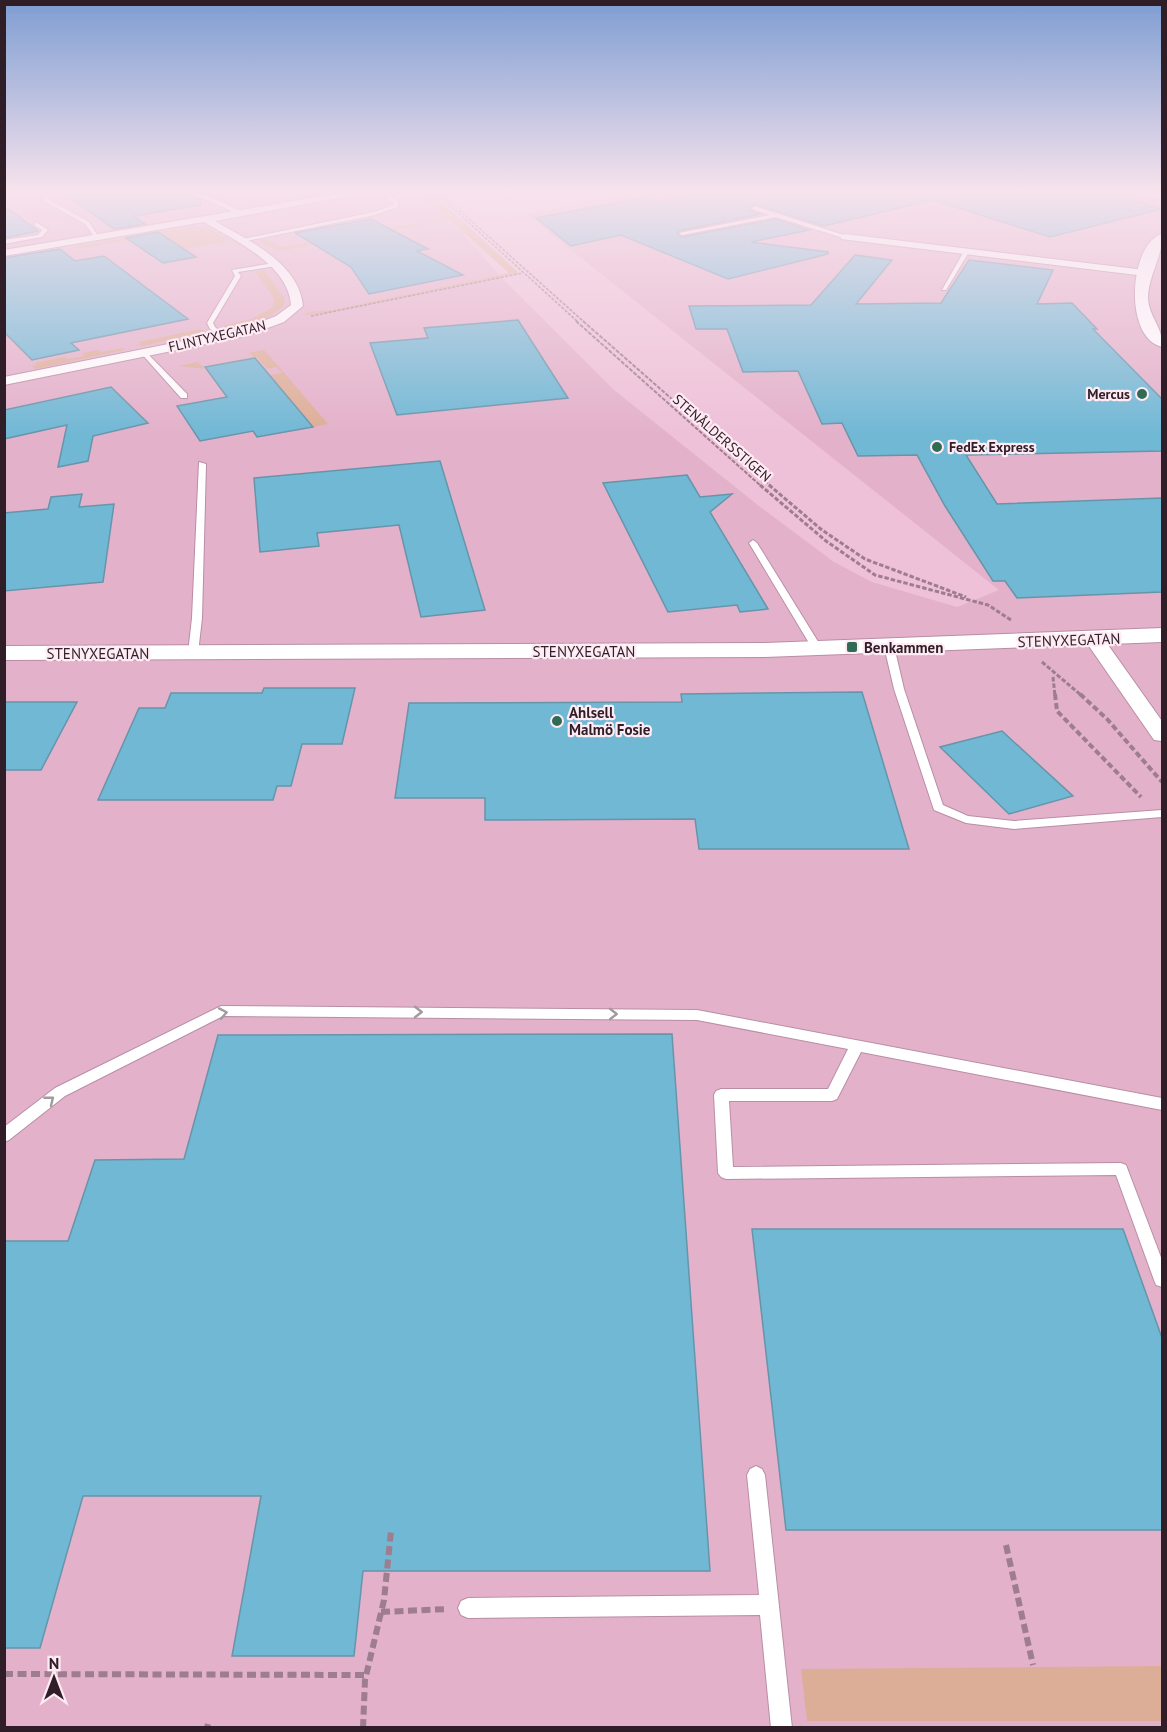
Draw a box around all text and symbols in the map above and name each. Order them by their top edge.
street label: FLINTYXEGATAN [167,316,267,356]
place label: Mercus [1087,385,1130,403]
marker: Mercus [1135,387,1149,401]
street label: STENÅLDERSSTIGEN [669,390,775,486]
place label: FedEx Express [949,438,1035,456]
marker: FedEx Express [930,440,944,454]
street label: STENYXEGATAN [1017,629,1121,651]
place label: Benkammen [864,638,943,657]
marker: Benkammen [845,640,859,654]
street label: STENYXEGATAN [533,642,635,661]
street label: STENYXEGATAN [47,644,149,663]
place label: Ahlsell Malmö Fosie [569,703,651,739]
marker: Ahlsell Malmö Fosie [550,714,564,728]
one-way arrow [413,1006,422,1018]
one-way arrow [218,1007,228,1020]
one-way arrow [608,1008,617,1020]
one-way arrow [43,1096,54,1107]
north arrow [24,1648,84,1708]
text: N [49,1653,59,1673]

